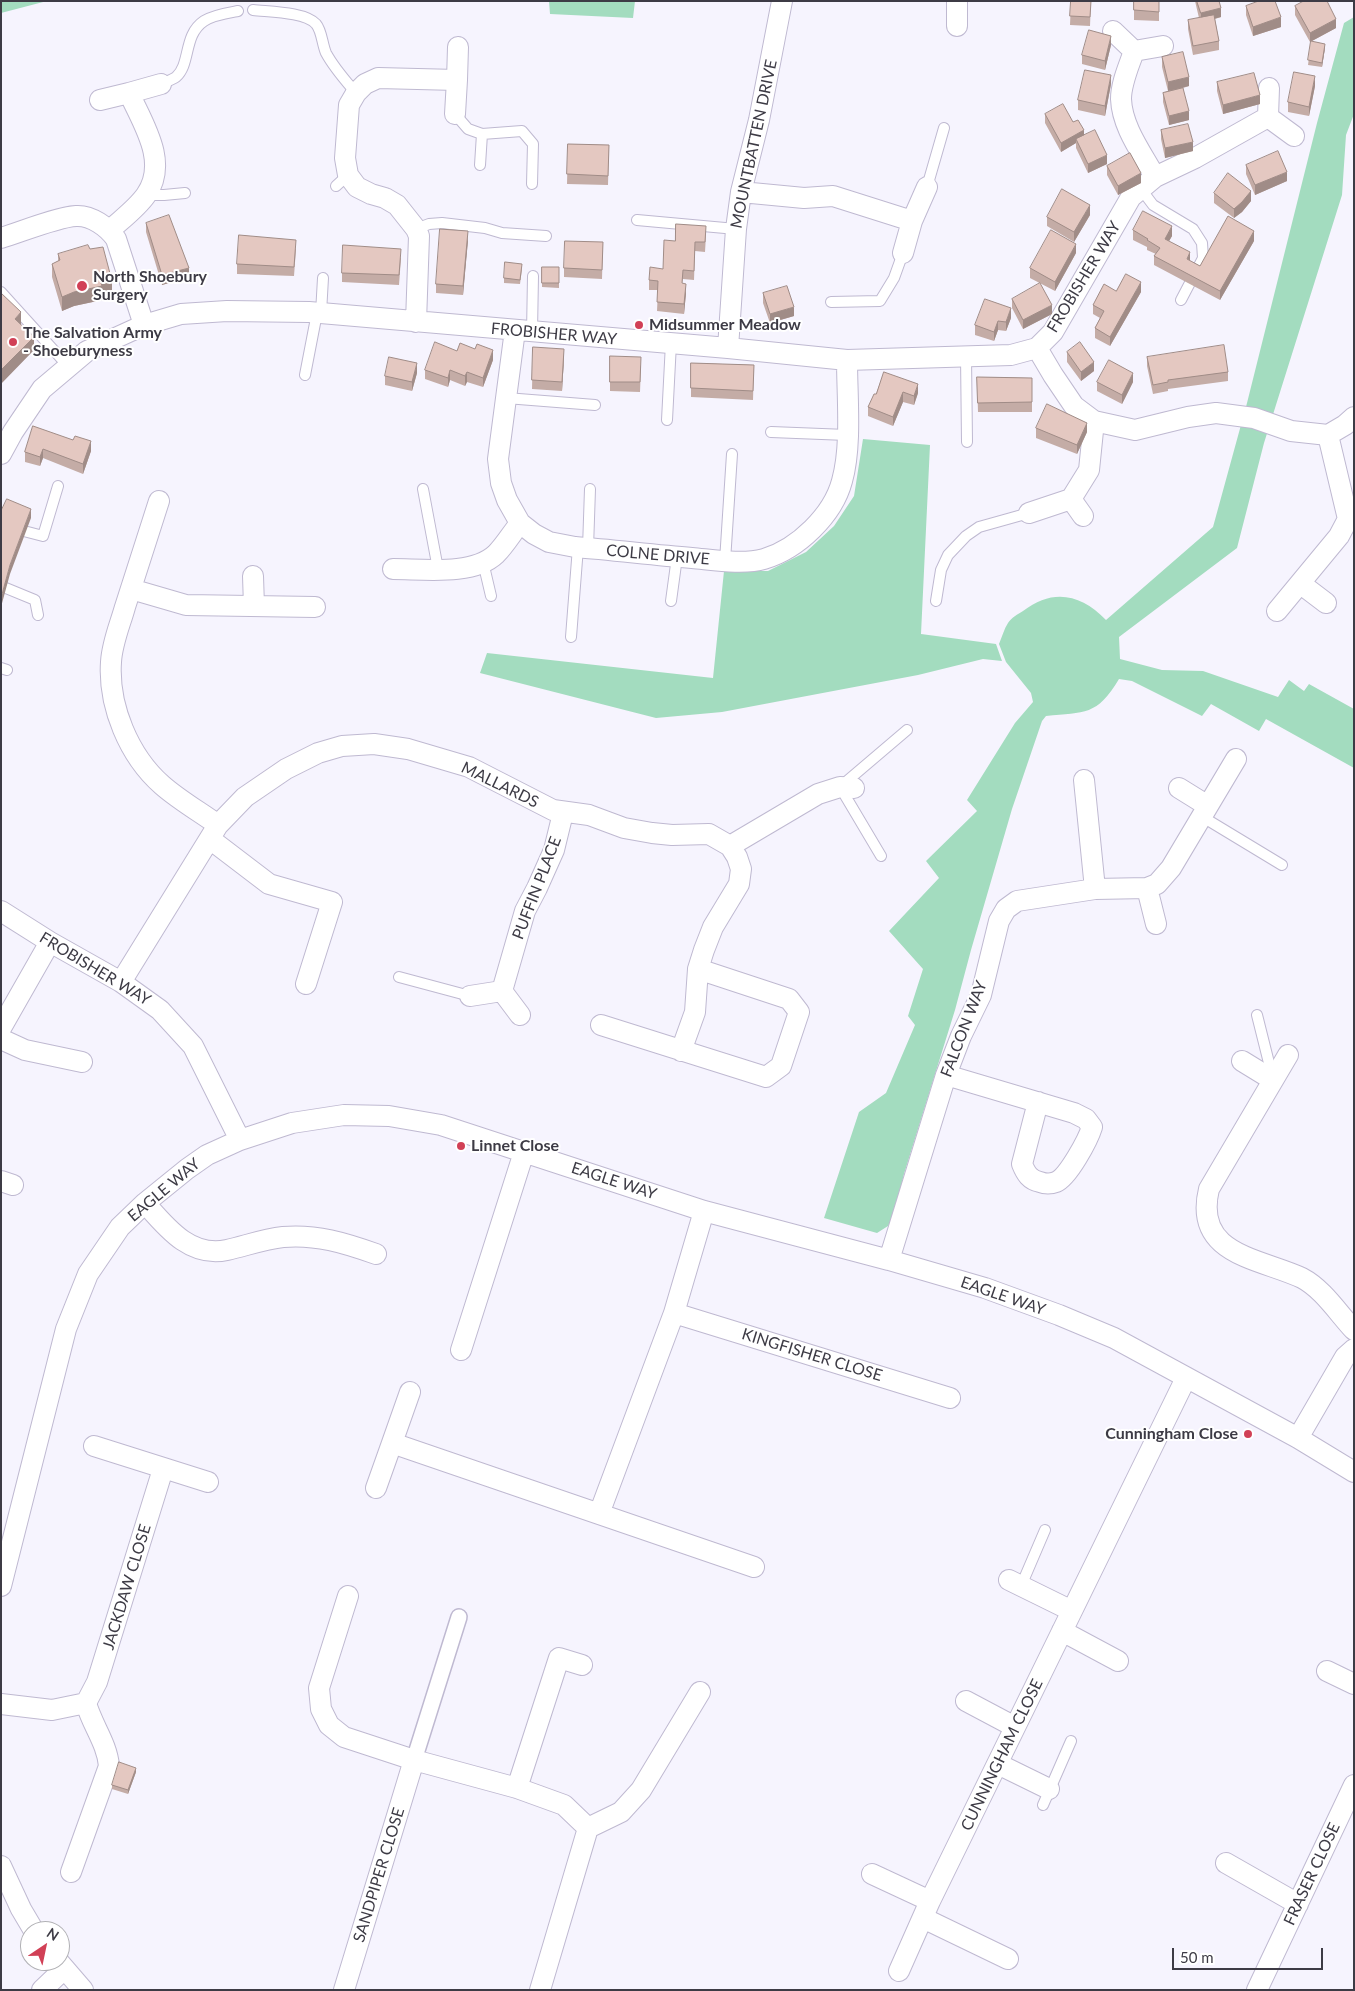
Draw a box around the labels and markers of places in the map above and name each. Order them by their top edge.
place label: North Shoebury Surgery [93,267,207,305]
marker: North Shoebury Surgery [75,279,89,293]
place label: Midsummer Meadow [649,315,801,335]
marker: Midsummer Meadow [633,319,645,331]
place label: The Salvation Army - Shoeburyness [23,323,162,361]
marker: The Salvation Army - Shoeburyness [7,336,19,348]
place label: Linnet Close [471,1136,559,1156]
marker: Linnet Close [455,1140,467,1152]
place label: Cunningham Close [1105,1424,1238,1444]
marker: Cunningham Close [1242,1428,1254,1440]

